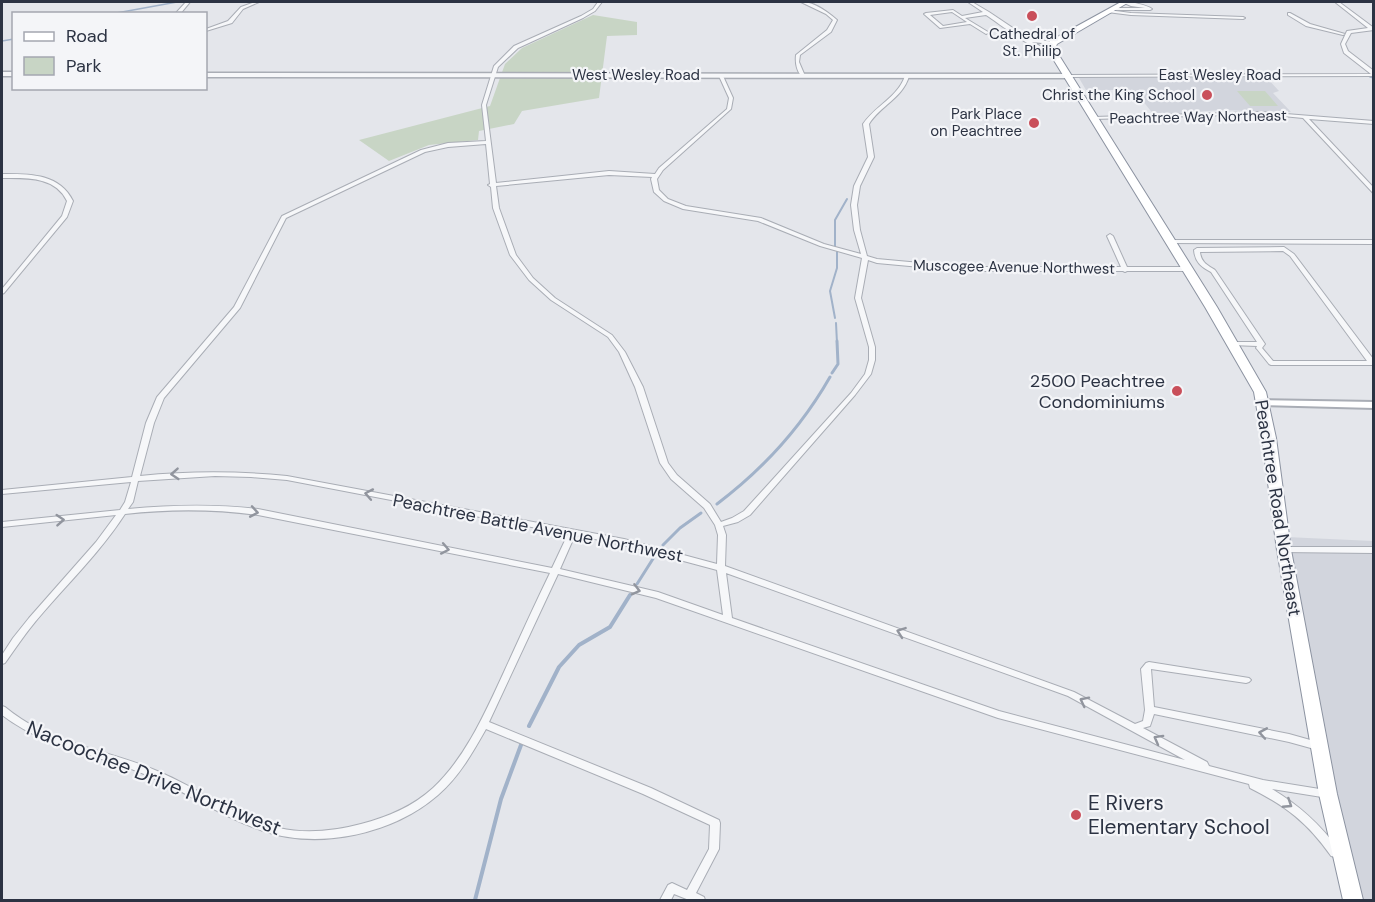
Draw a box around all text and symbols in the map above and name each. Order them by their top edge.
marker: Cathedral of St. Philip [1025,9,1039,23]
legend [12,12,207,90]
text: Road [66,24,108,48]
place label: Cathedral of St. Philip [989,24,1075,61]
text: Park [66,54,102,78]
street label: West Wesley Road [572,65,700,85]
street label: East Wesley Road [1159,65,1281,85]
place label: Christ the King School [1042,85,1195,105]
marker: Christ the King School [1200,88,1214,102]
place label: Park Place on Peachtree [930,104,1022,141]
street label: Peachtree Way Northeast [1109,105,1287,129]
marker: Park Place on Peachtree [1027,116,1041,130]
street label: Muscogee Avenue Northwest [913,255,1115,279]
place label: 2500 Peachtree Condominiums [1030,369,1165,414]
marker: 2500 Peachtree Condominiums [1170,384,1184,398]
street label: Peachtree Road Northeast [1249,398,1307,618]
one-way arrow [171,467,180,480]
one-way arrow [364,488,374,501]
street label: Peachtree Battle Avenue Northwest [391,488,685,568]
one-way arrow [249,505,259,517]
one-way arrow [55,514,64,527]
one-way arrow [440,542,450,555]
one-way arrow [631,582,641,595]
one-way arrow [897,627,907,640]
one-way arrow [1079,697,1090,708]
street label: Nacoochee Drive Northwest [22,714,286,842]
one-way arrow [1258,727,1268,740]
one-way arrow [1153,735,1164,746]
place label: E Rivers Elementary School [1088,789,1270,841]
one-way arrow [1282,796,1292,808]
marker: E Rivers Elementary School [1069,808,1083,822]

